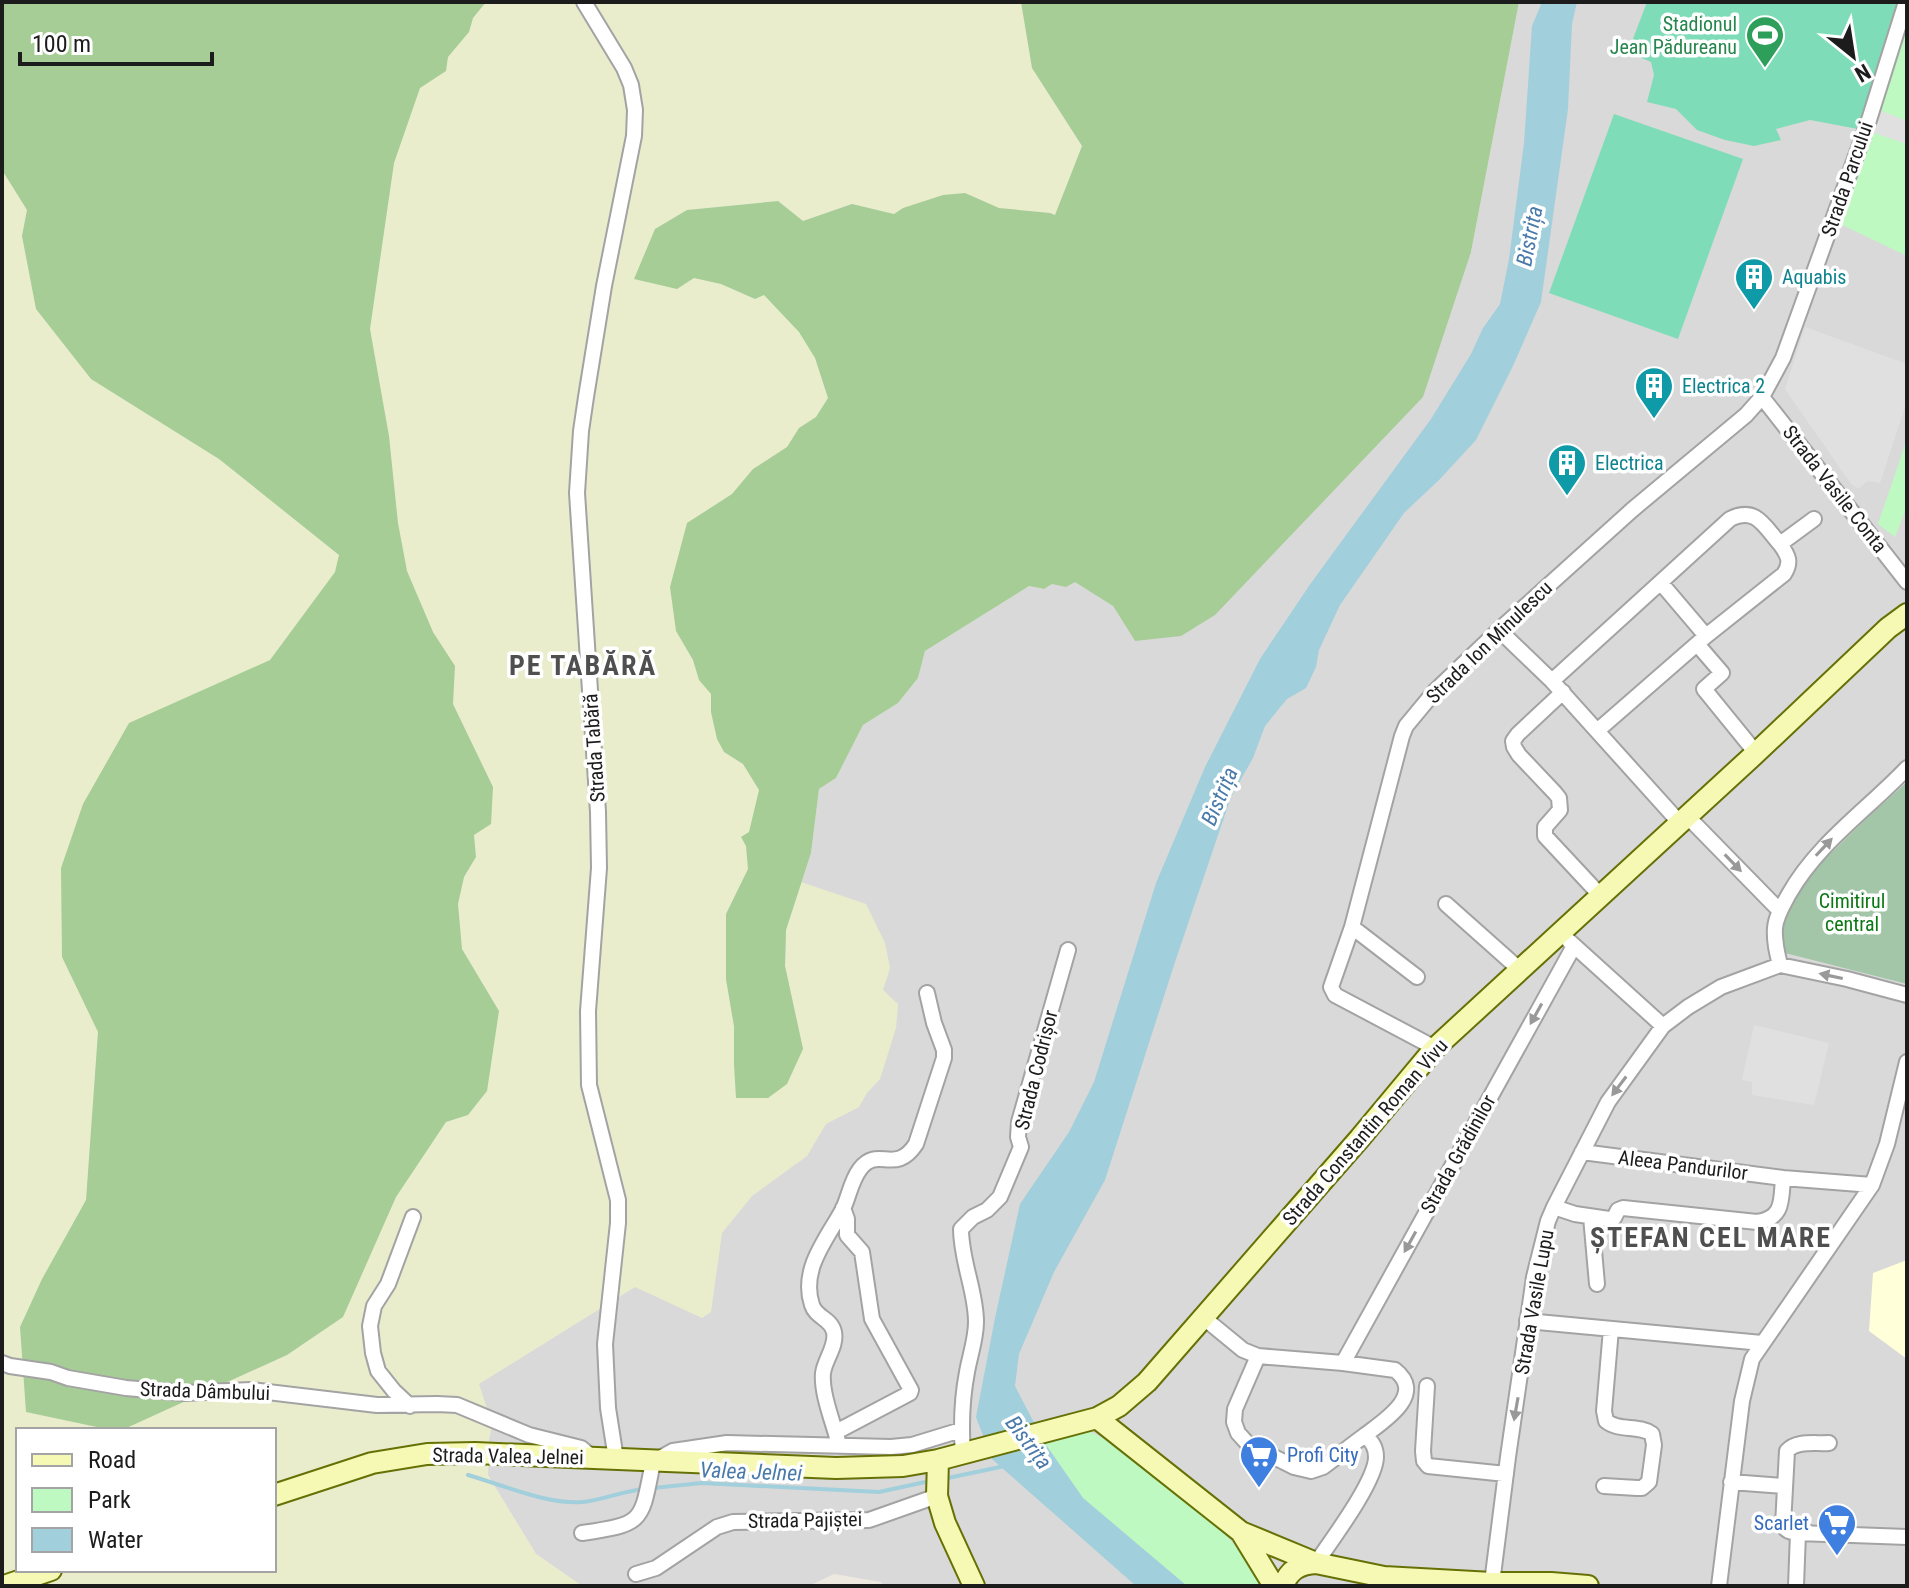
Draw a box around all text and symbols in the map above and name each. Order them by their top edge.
place label: Stadionul Jean Pădureanu [1610,12,1737,59]
sports icon: Stadionul Jean Pădureanu [1744,14,1786,69]
scale bar [20,16,212,66]
north arrow [1813,16,1893,96]
text: 100 m [32,30,91,58]
text: N [1851,59,1875,87]
street label: Strada Parcului [1816,118,1878,240]
water label: Bistrița [1511,204,1549,268]
building icon: Aquabis [1733,256,1775,311]
place label: Aquabis [1782,265,1846,289]
building icon: Electrica 2 [1633,365,1675,420]
place label: Electrica 2 [1682,374,1765,398]
street label: Strada Vasile Conta [1778,421,1892,557]
building icon: Electrica [1546,442,1588,497]
place label: Electrica [1595,451,1664,475]
street label: Strada Ion Minulescu [1421,576,1557,708]
district label: PE TABĂRĂ [509,649,657,682]
street label: Strada Tabără [578,693,610,803]
water label: Bistrița [1196,763,1244,829]
one-way arrow [1815,838,1833,857]
one-way arrow [1723,853,1742,872]
park label: Cimitirul central [1819,889,1885,936]
one-way arrow [1819,969,1844,981]
one-way arrow [1529,1003,1543,1025]
street label: Strada Codrișor [1009,1007,1063,1133]
street label: Strada Constantin Roman Vivu [1277,1034,1453,1230]
one-way arrow [1612,1076,1628,1097]
street label: Strada Grădinilor [1415,1090,1501,1218]
street label: Aleea Pandurilor [1617,1145,1749,1185]
district label: ȘTEFAN CEL MARE [1590,1221,1832,1254]
street label: Strada Vasile Lupu [1509,1228,1559,1376]
one-way arrow [1403,1230,1417,1253]
street label: Strada Dâmbului [140,1377,270,1405]
one-way arrow [1509,1397,1521,1422]
water label: Bistrița [1000,1411,1057,1475]
legend [16,1428,276,1572]
supermarket icon: Profi City [1238,1434,1280,1489]
street label: Strada Valea Jelnei [432,1443,584,1469]
place label: Profi City [1287,1443,1359,1467]
text: Road [88,1446,136,1474]
water label: Valea Jelnei [699,1457,803,1486]
text: Park [88,1486,131,1514]
supermarket icon: Scarlet [1816,1502,1858,1557]
street label: Strada Pajiștei [748,1507,862,1533]
place label: Scarlet [1754,1511,1809,1535]
text: Water [88,1526,143,1554]

